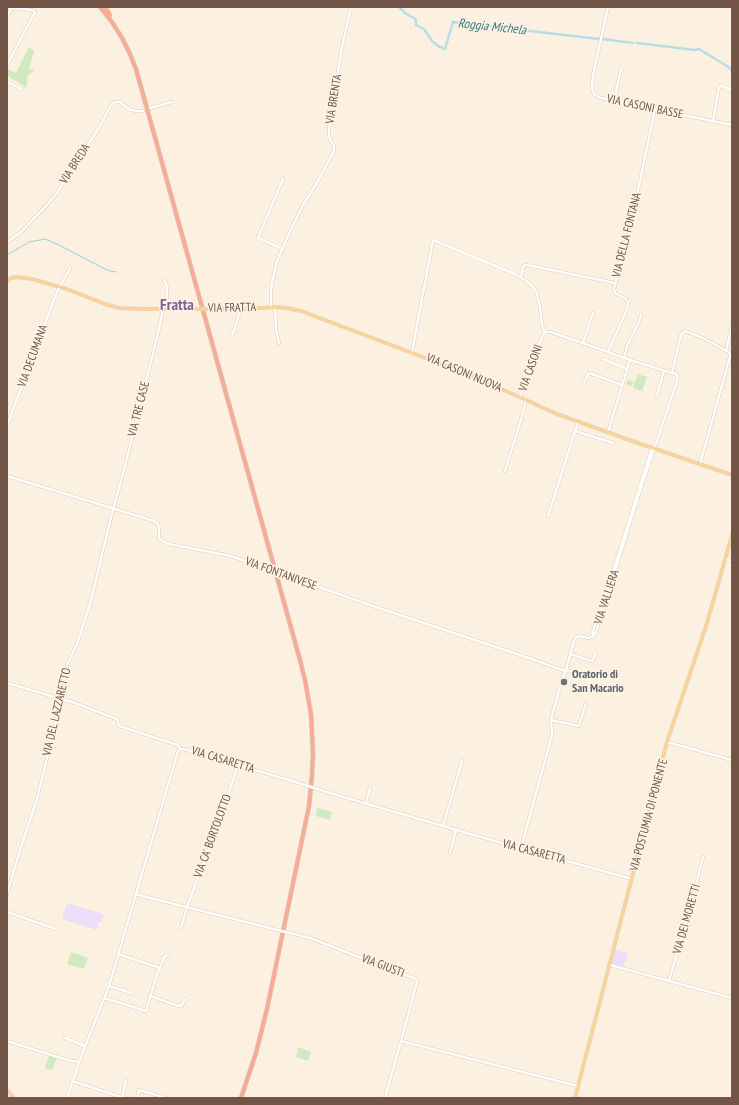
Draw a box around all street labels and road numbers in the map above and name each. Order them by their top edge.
street label: VIA BRENTA [323,73,345,125]
street label: VIA CASONI BASSE [605,92,685,122]
street label: VIA BREDA [57,141,93,187]
street label: VIA DELLA FONTANA [610,191,644,279]
street label: VIA FRATTA [208,300,256,316]
street label: VIA DECUMANA [15,323,51,389]
street label: VIA CASONI [516,343,546,393]
street label: VIA CASONI NUOVA [424,351,504,395]
street label: VIA TRE CASE [125,380,153,438]
street label: VIA FONTANIVESE [243,554,319,594]
street label: VIA VALLIERA [591,568,623,626]
street label: VIA DEL LAZZARETTO [40,667,74,757]
street label: VIA CASARETTA [190,744,256,776]
street label: VIA POSTUMIA DI PONENTE [627,757,671,873]
street label: VIA CA' BORTOLOTTO [191,792,235,880]
street label: VIA CASARETTA [501,837,567,867]
street label: VIA DEI MORETTI [670,882,704,956]
street label: VIA GIUSTI [359,951,407,981]

